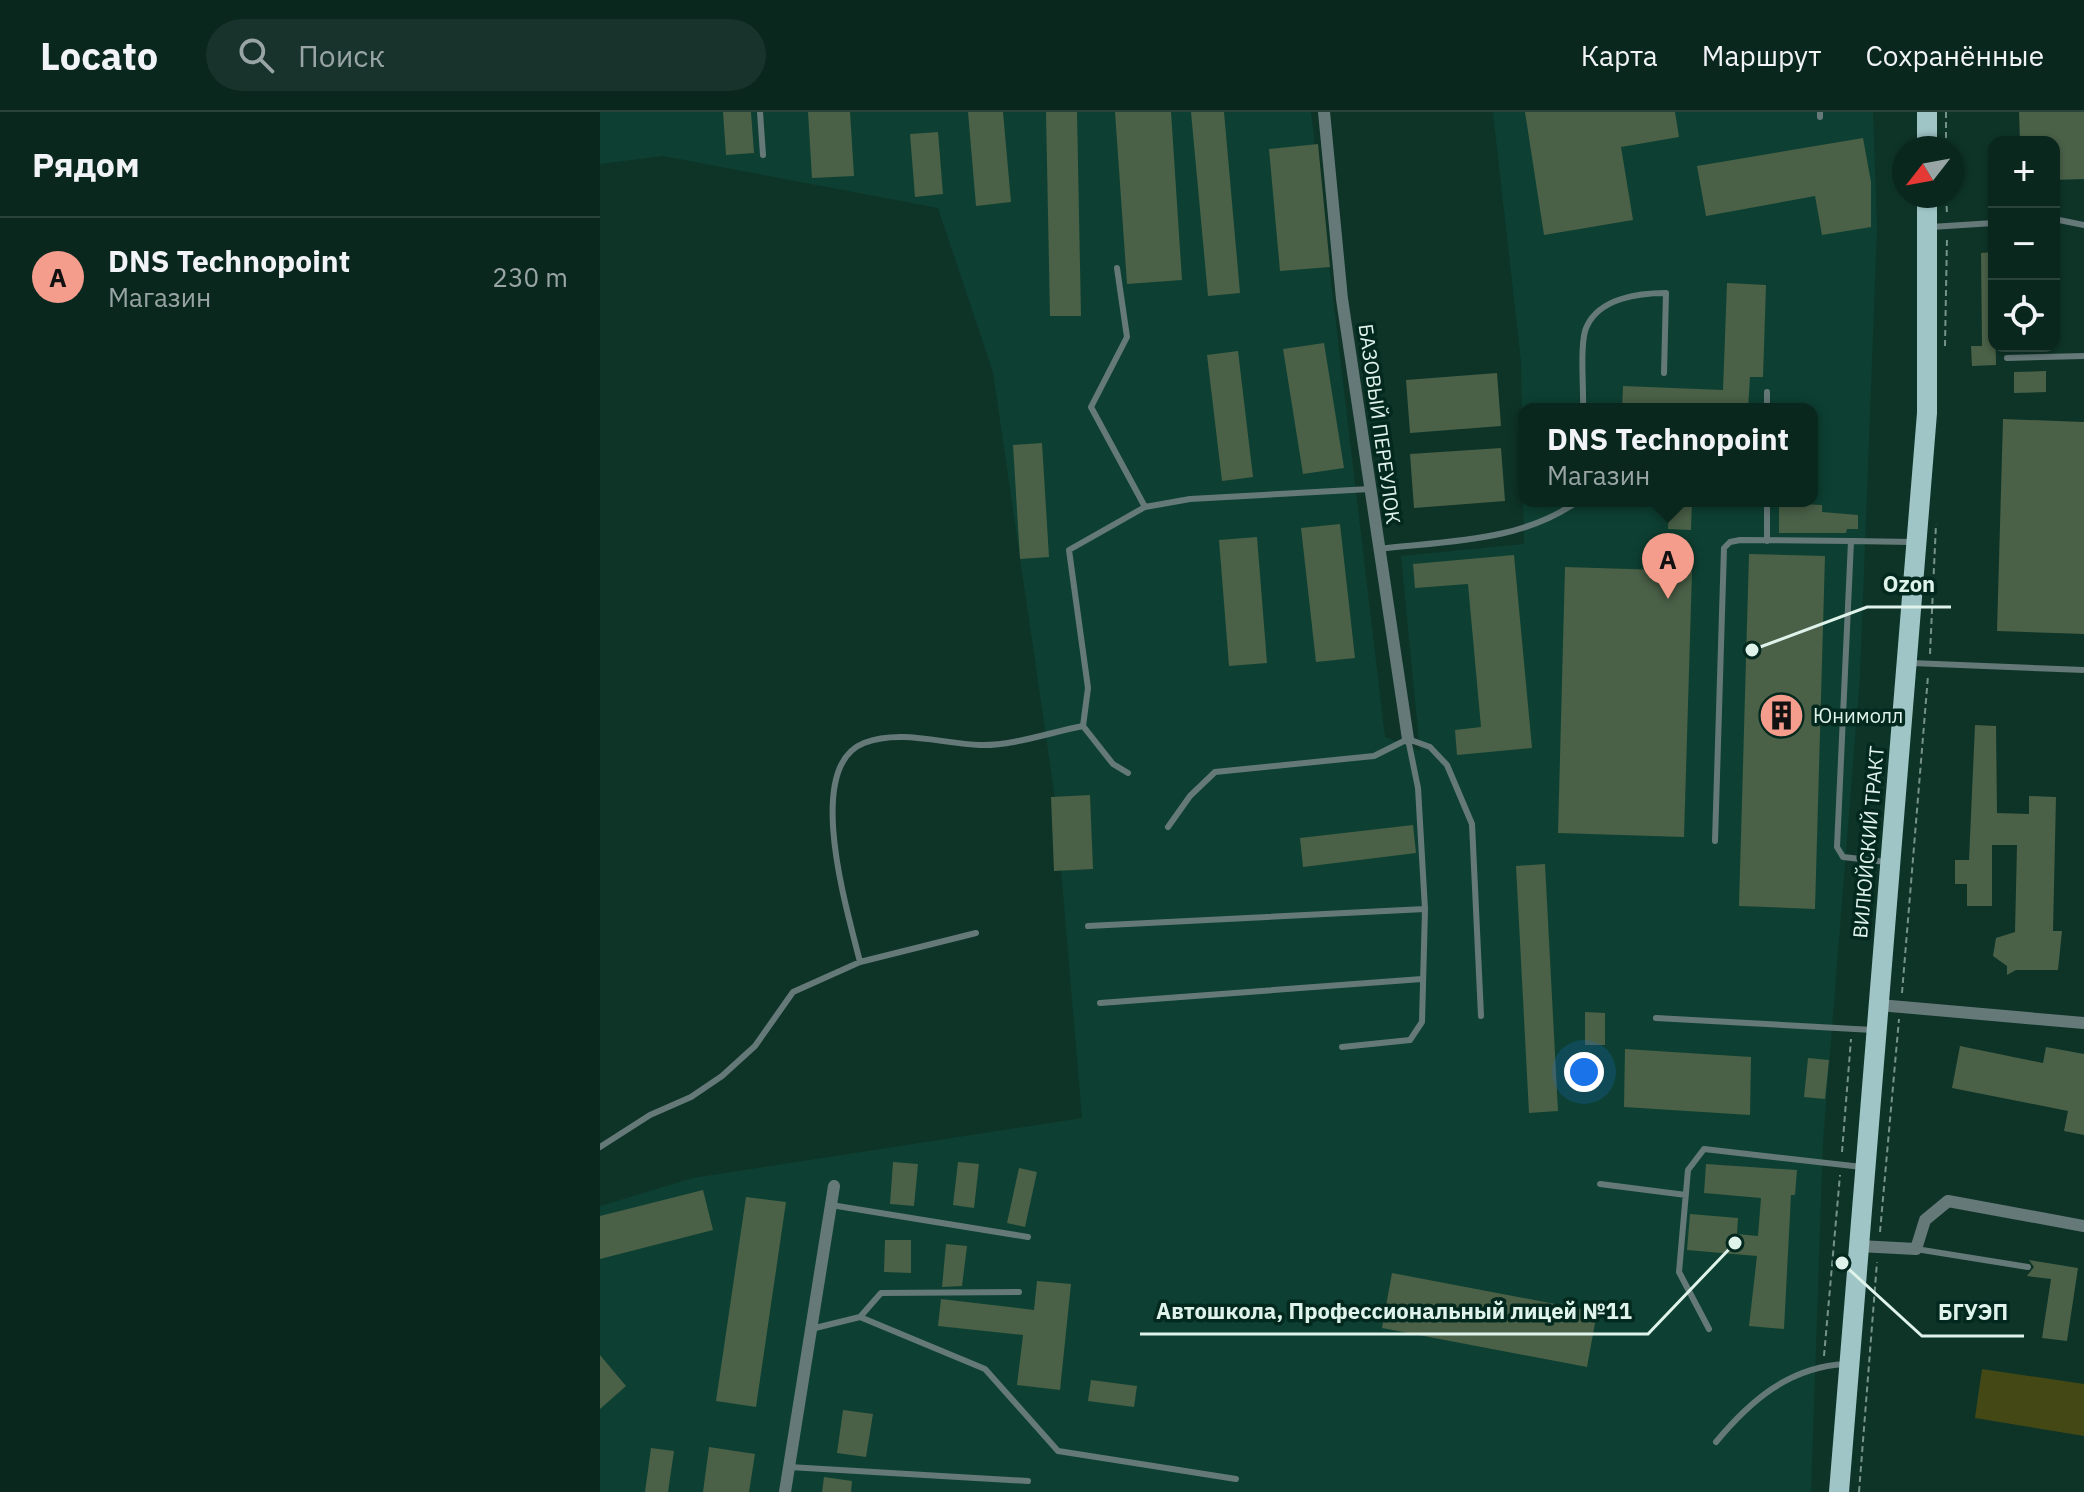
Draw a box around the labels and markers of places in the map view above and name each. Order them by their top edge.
pin: A [1642,533,1694,599]
callout: Ozon [1867,561,1951,607]
building icon: Юнимолл [1758,691,1806,739]
place label: Юнимолл [1813,702,1903,729]
callout: Автошкола, Профессиональный лицей №11 [1140,1288,1648,1334]
callout: БГУЭП [1922,1290,2024,1336]

